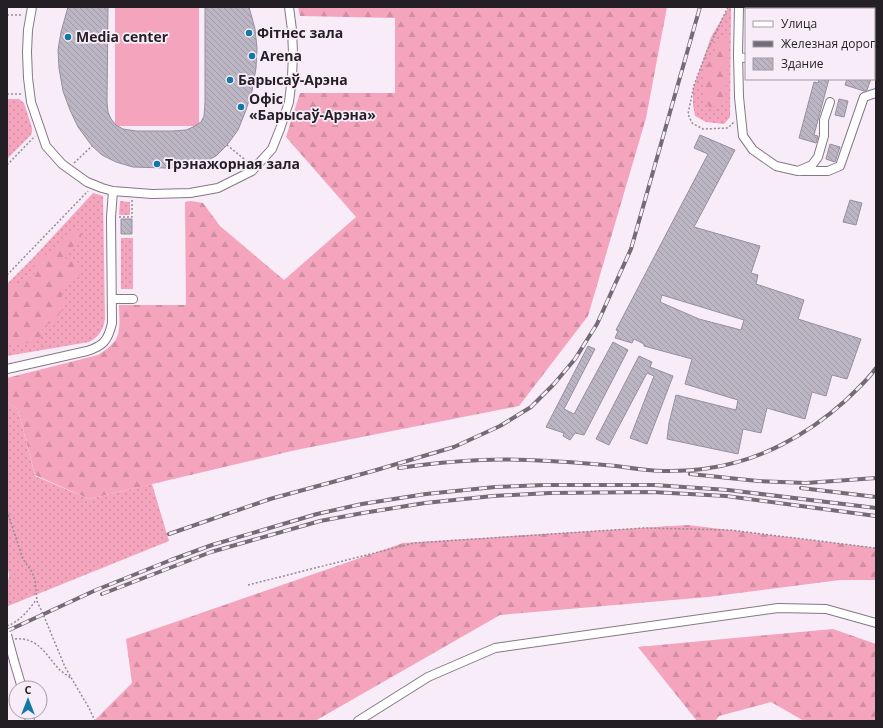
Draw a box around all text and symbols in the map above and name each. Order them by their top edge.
legend [745,8,875,80]
text: Улица [781,15,817,32]
place label: Фітнес зала [257,23,343,42]
place label: Media center [76,27,169,46]
marker: Фітнес зала [244,28,254,38]
marker: Media center [63,32,73,42]
text: Железная дорога [781,35,882,52]
place label: Arena [260,46,302,65]
marker: Arena [247,51,257,61]
text: Здание [781,55,824,72]
place label: Барысаў-Арэна [238,70,348,89]
marker: Барысаў-Арэна [225,75,235,85]
place label: Офіс «Барысаў-Арэна» [249,89,376,124]
marker: Офіс «Барысаў-Арэна» [236,102,246,112]
place label: Трэнажорная зала [165,154,300,173]
marker: Трэнажорная зала [152,159,162,169]
north arrow [8,680,48,720]
text: С [24,682,32,697]

